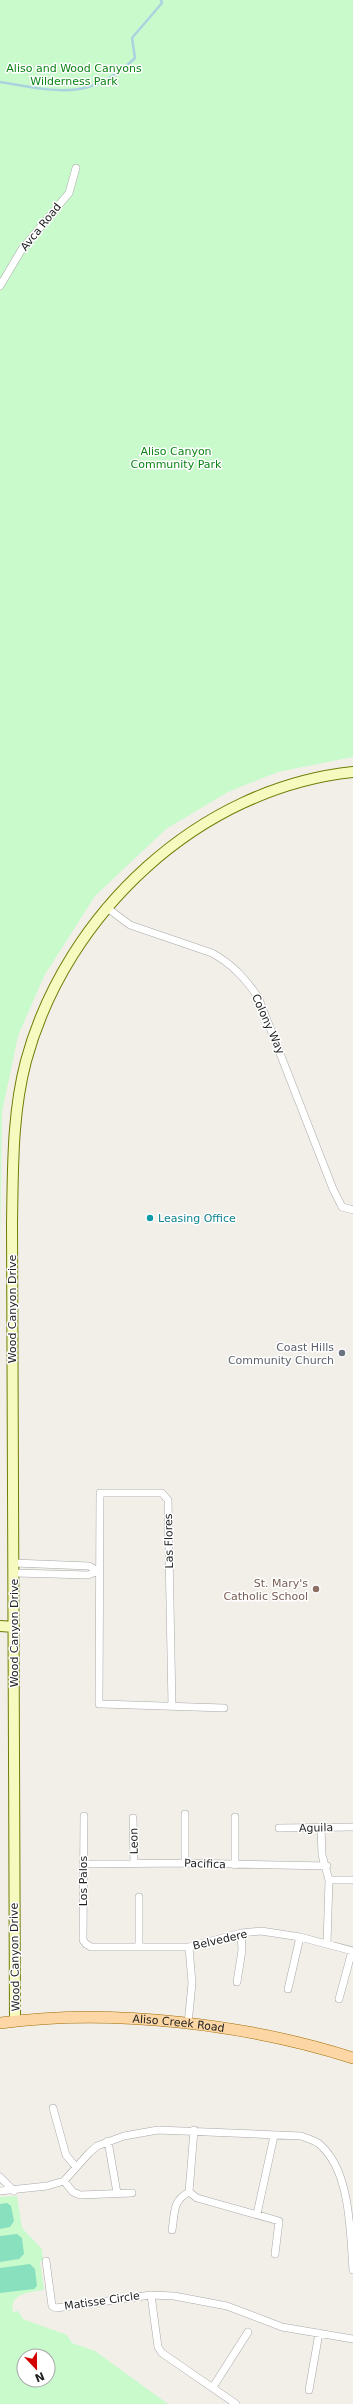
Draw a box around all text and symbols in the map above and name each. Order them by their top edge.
park label: Aliso and Wood Canyons Wilderness Park [6,62,142,88]
street label: Avca Road [18,201,64,253]
park label: Aliso Canyon Community Park [131,445,222,471]
street label: Colony Way [249,992,287,1057]
place label: Leasing Office [158,1212,236,1225]
marker: Leasing Office [145,1213,155,1223]
street label: Wood Canyon Drive [6,1254,19,1363]
place label: Coast Hills Community Church [228,1341,334,1367]
marker: Coast Hills Community Church [337,1348,347,1358]
street label: Las Flores [162,1513,176,1569]
place label: St. Mary's Catholic School [223,1577,308,1603]
street label: Wood Canyon Drive [8,1578,21,1687]
marker: St. Mary's Catholic School [311,1584,321,1594]
street label: Aguila [299,1821,333,1835]
street label: Leon [127,1828,141,1854]
street label: Los Palos [77,1856,90,1906]
street label: Pacifica [184,1857,226,1871]
street label: Wood Canyon Drive [8,1902,22,2011]
street label: Belvedere [192,1927,249,1953]
street label: Aliso Creek Road [132,2012,226,2035]
street label: Matisse Circle [63,2289,141,2313]
north arrow [16,2348,56,2388]
text: N [33,2369,46,2385]

